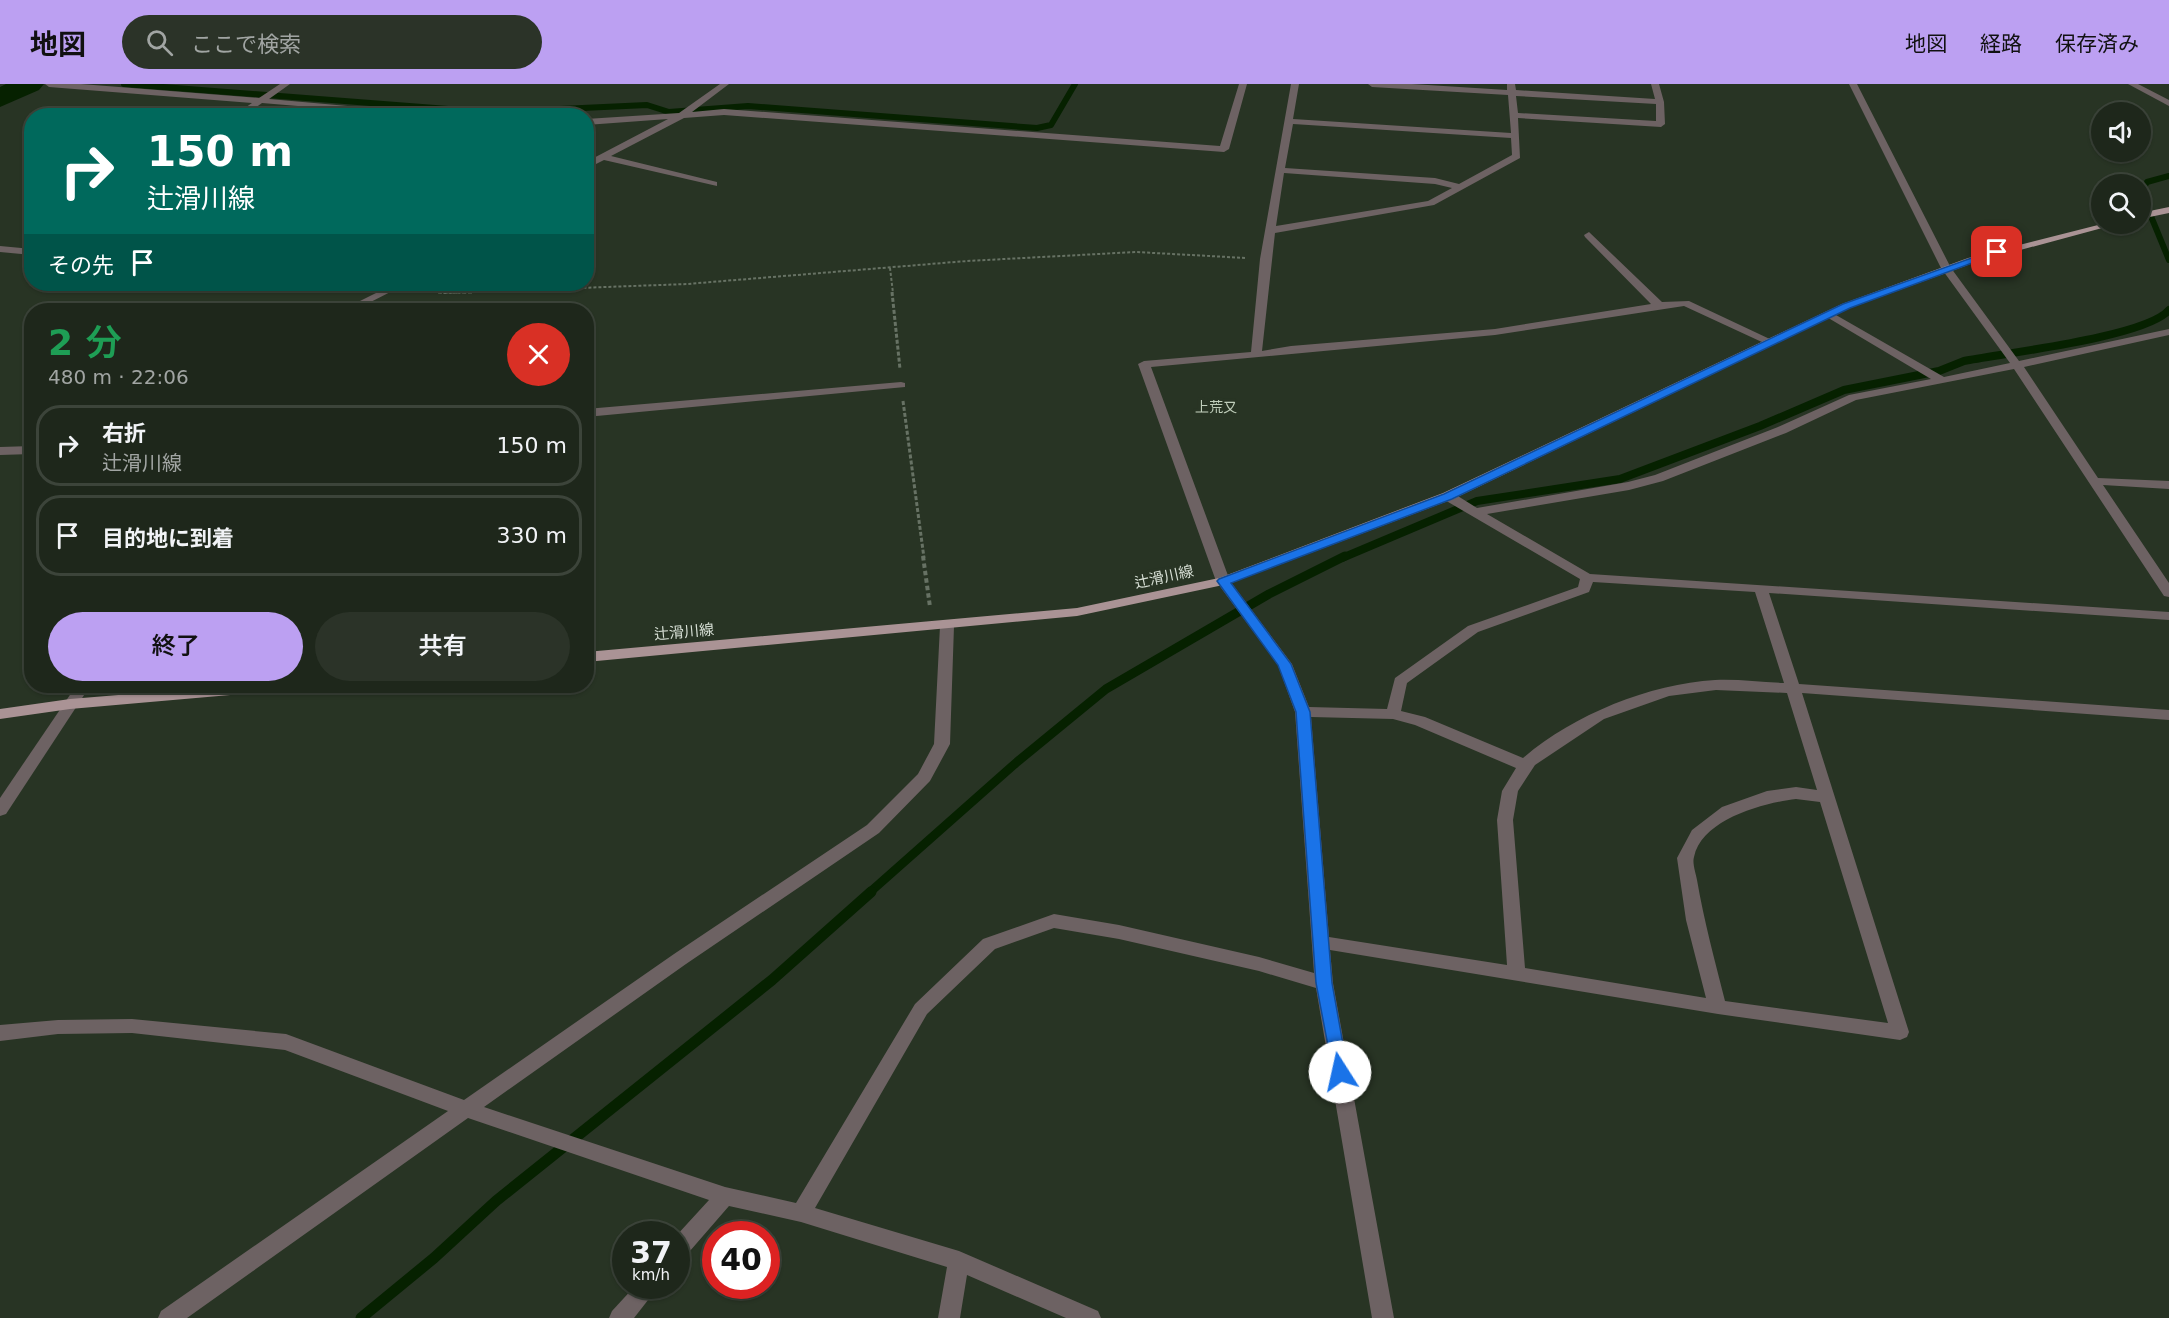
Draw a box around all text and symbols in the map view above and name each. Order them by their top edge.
search box [122,15,542,69]
icon: search [143,26,176,59]
text: 地図 [30,28,86,61]
text: ここで検索 [191,32,301,57]
text: 地図 [1905,32,1947,56]
text: 経路 [1980,32,2022,56]
text: 保存済み [2055,32,2139,56]
map controls [2091,102,2151,234]
button: sound [2091,102,2151,162]
text: 150 m [147,127,293,176]
icon: right [48,132,126,210]
button: search [2091,174,2151,234]
text: 辻滑川線 [147,183,255,214]
pin [1971,226,2022,277]
icon: arrive [1980,235,2013,268]
icon: arrive [126,246,159,279]
text: その先 [48,253,114,278]
text: 2 分 [48,322,122,363]
button: close [507,323,570,386]
text: 480 m · 22:06 [48,365,189,389]
district label: 上荒又 [1195,399,1237,415]
text: 右折 [102,421,146,446]
icon: right [51,429,84,462]
text: 150 m [497,433,567,458]
text: 辻滑川線 [102,451,182,475]
icon: arrive [51,519,84,552]
text: 330 m [497,523,567,548]
text: 目的地に到着 [102,526,234,551]
street label: 辻滑川線 [1133,562,1195,592]
button: 終了 [48,612,303,681]
button: 共有 [315,612,570,681]
street label: 辻滑川線 [653,620,715,644]
position arrow [1308,1040,1372,1104]
speed limit sign: 40 [702,1221,780,1299]
text: 37 [630,1235,672,1270]
text: km/h [632,1266,670,1284]

